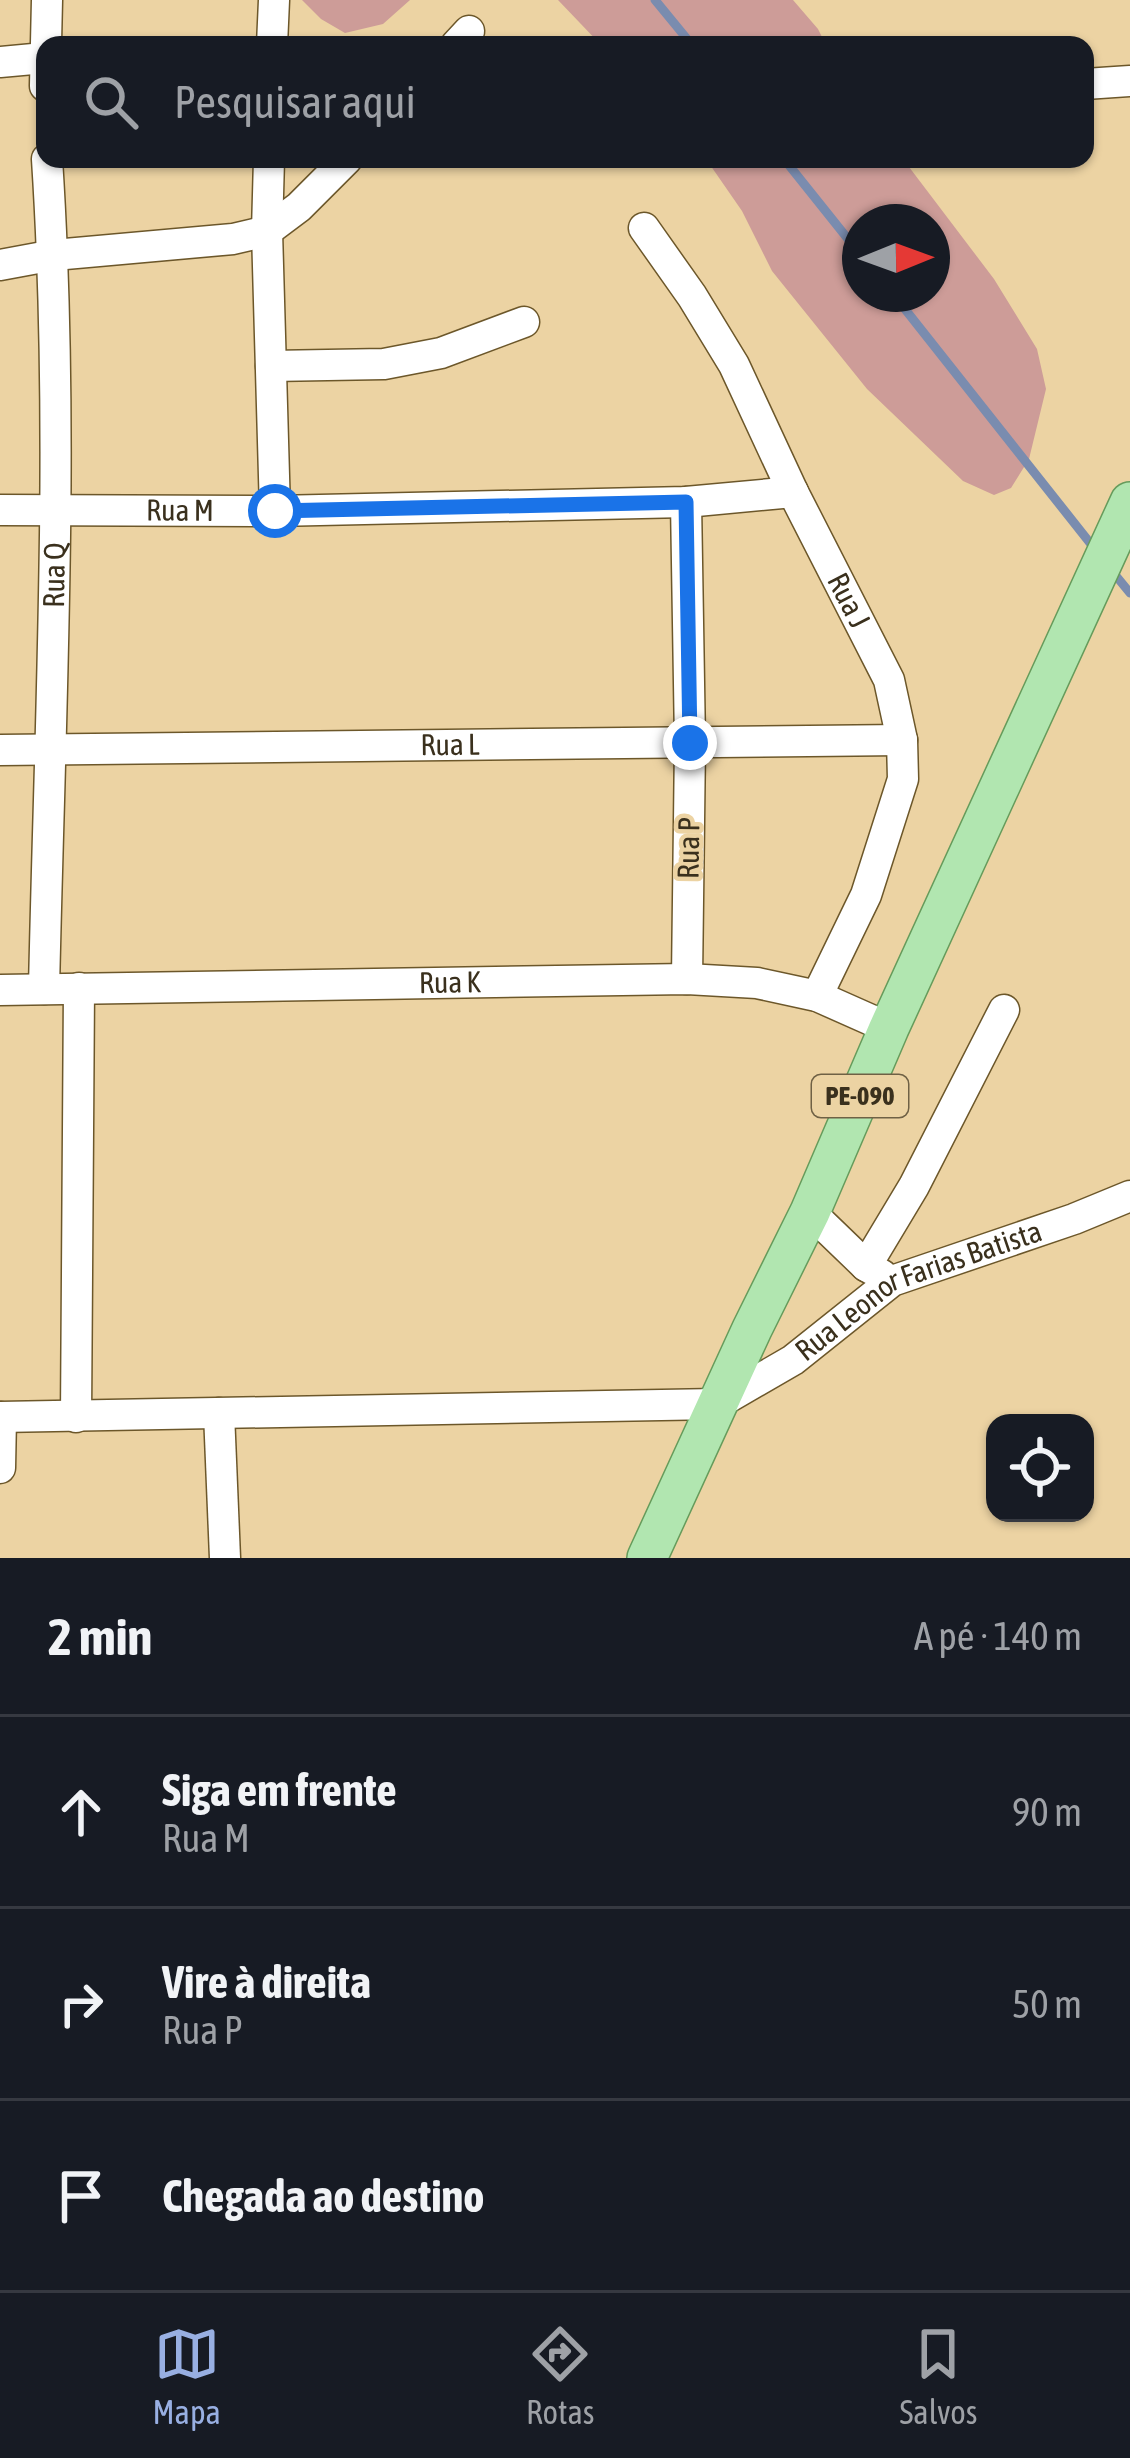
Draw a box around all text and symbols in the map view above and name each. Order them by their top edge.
search box [36,36,1094,168]
icon: search [78,69,144,135]
text: Pesquisar aqui [174,76,416,128]
north arrow [842,204,950,312]
route start [248,484,302,538]
street label: Rua M [146,493,214,527]
street label: Rua Q [36,542,71,608]
street label: Rua J [821,567,877,633]
route end [663,716,717,770]
street label: Rua L [420,727,480,761]
street label: Rua P [670,817,706,879]
street label: Rua K [419,964,482,999]
road number: PE-090 [812,1075,908,1117]
street label: Rua Leonor Farias Batista [788,1213,1046,1367]
map controls [986,1414,1094,1522]
button: locate [986,1414,1094,1522]
text: 2 min [48,1607,152,1666]
text: A pé · 140 m [914,1614,1082,1658]
text: Siga em frente [162,1764,397,1816]
icon: ahead [48,1779,114,1845]
text: 90 m [1012,1790,1082,1834]
text: Rua M [162,1816,250,1860]
text: Vire à direita [162,1956,371,2008]
icon: right [48,1971,114,2037]
text: 50 m [1012,1982,1082,2026]
text: Rua P [162,2008,243,2052]
icon: arrive [48,2163,114,2229]
text: Chegada ao destino [162,2170,484,2222]
tab: Mapa [152,2321,221,2431]
tab: Rotas [526,2321,594,2431]
tab: Salvos [899,2321,977,2431]

